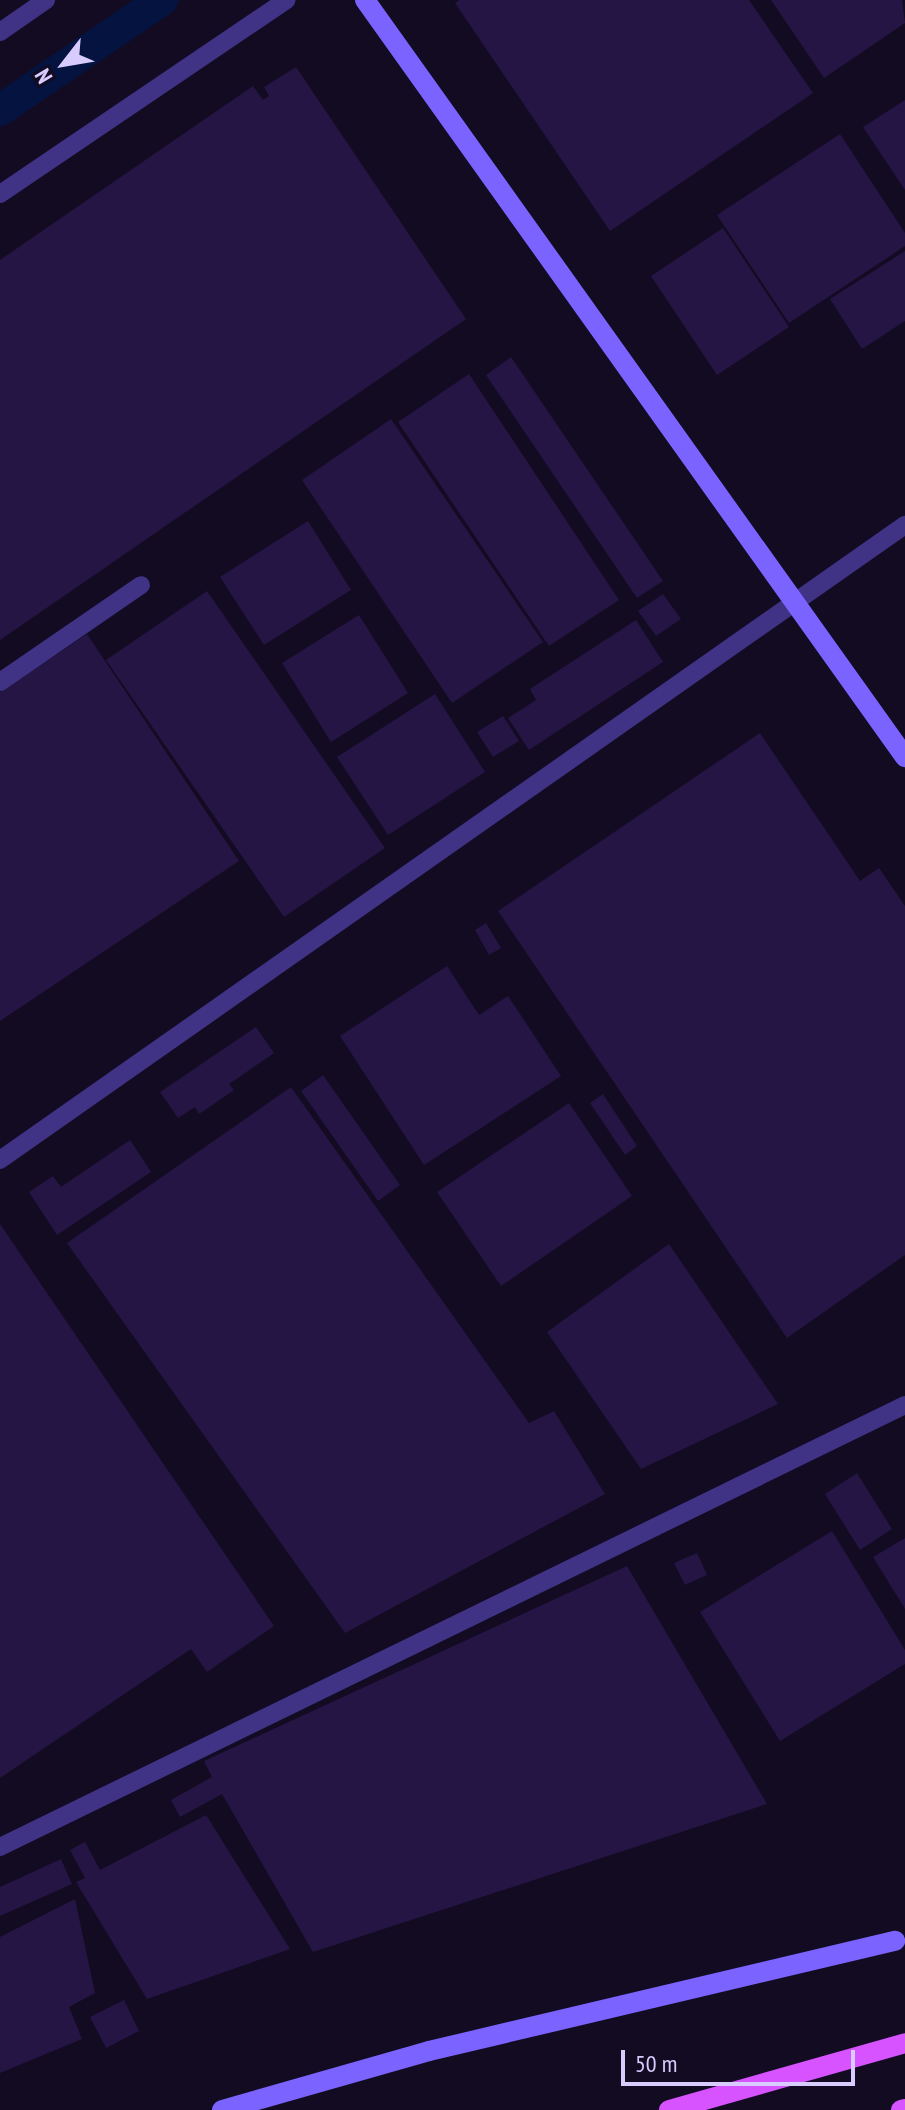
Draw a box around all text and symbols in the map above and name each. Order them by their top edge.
north arrow [24,24,104,104]
text: N [28,64,58,89]
scale bar [625,2034,859,2084]
text: 50 m [635,2048,677,2079]

